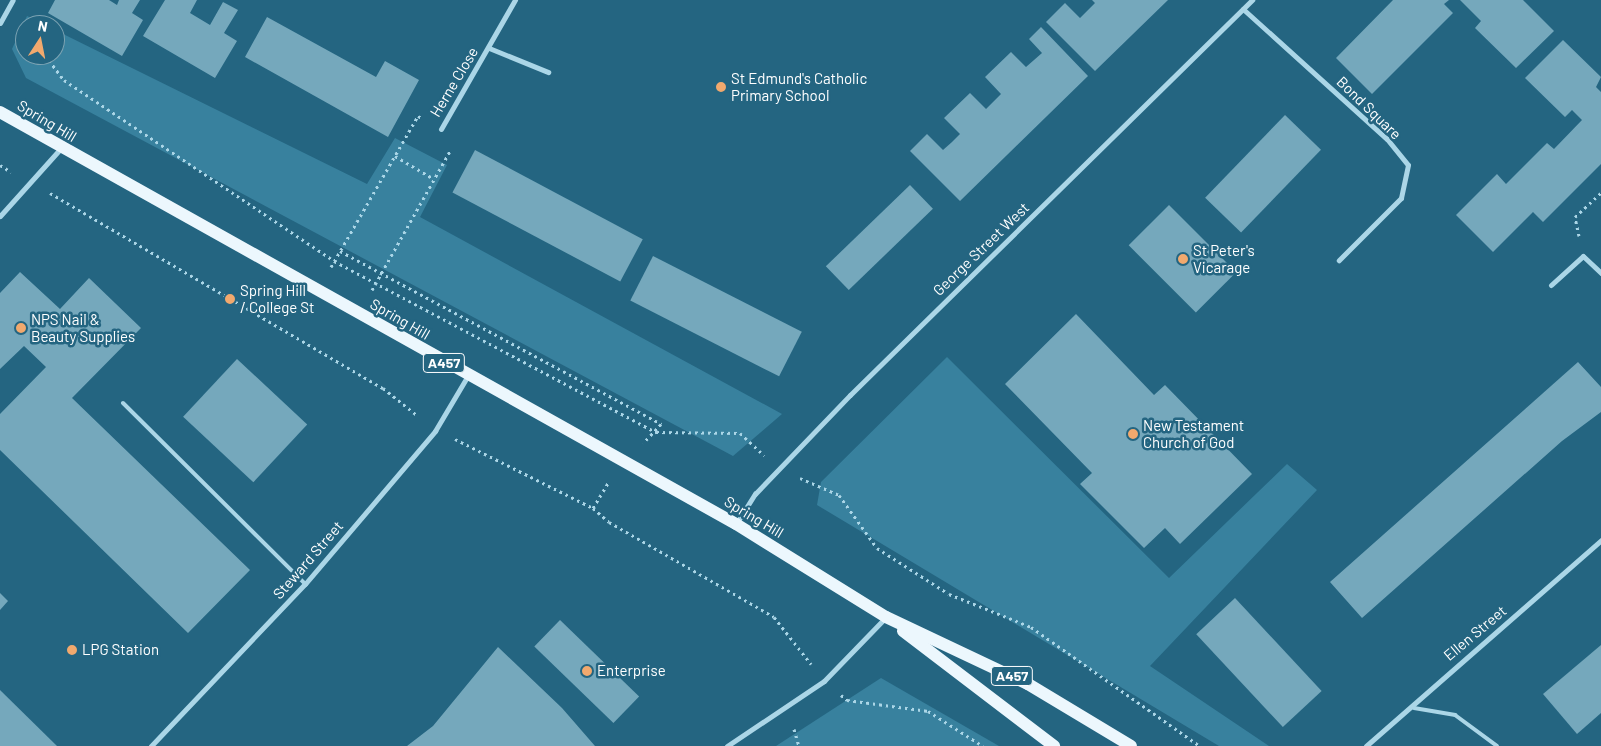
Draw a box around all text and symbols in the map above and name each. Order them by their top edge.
north arrow [15,15,65,65]
text: N [37,17,49,35]
street label: Herne Close [426,44,482,120]
place label: St Edmund's Catholic Primary School [731,69,867,104]
street label: Bond Square [1333,73,1405,143]
marker: St Edmund's Catholic Primary School [715,81,727,93]
street label: Spring Hill [14,96,80,146]
street label: George Street West [929,199,1033,299]
place label: St Peter's Vicarage [1193,241,1255,276]
marker: St Peter's Vicarage [1177,253,1189,265]
place label: Spring Hill / College St [240,281,314,316]
marker: Spring Hill / College St [224,293,236,305]
street label: Spring Hill [367,295,433,343]
place label: NPS Nail & Beauty Supplies [31,310,135,345]
marker: NPS Nail & Beauty Supplies [15,322,27,334]
road number: A457 [423,352,465,374]
place label: New Testament Church of God [1143,416,1244,451]
marker: New Testament Church of God [1127,428,1139,440]
street label: Spring Hill [721,492,787,542]
street label: Steward Street [269,517,347,603]
street label: Ellen Street [1440,602,1510,664]
place label: LPG Station [82,641,159,659]
marker: LPG Station [66,644,78,656]
place label: Enterprise [597,662,666,680]
road number: A457 [991,664,1033,688]
marker: Enterprise [581,665,593,677]

